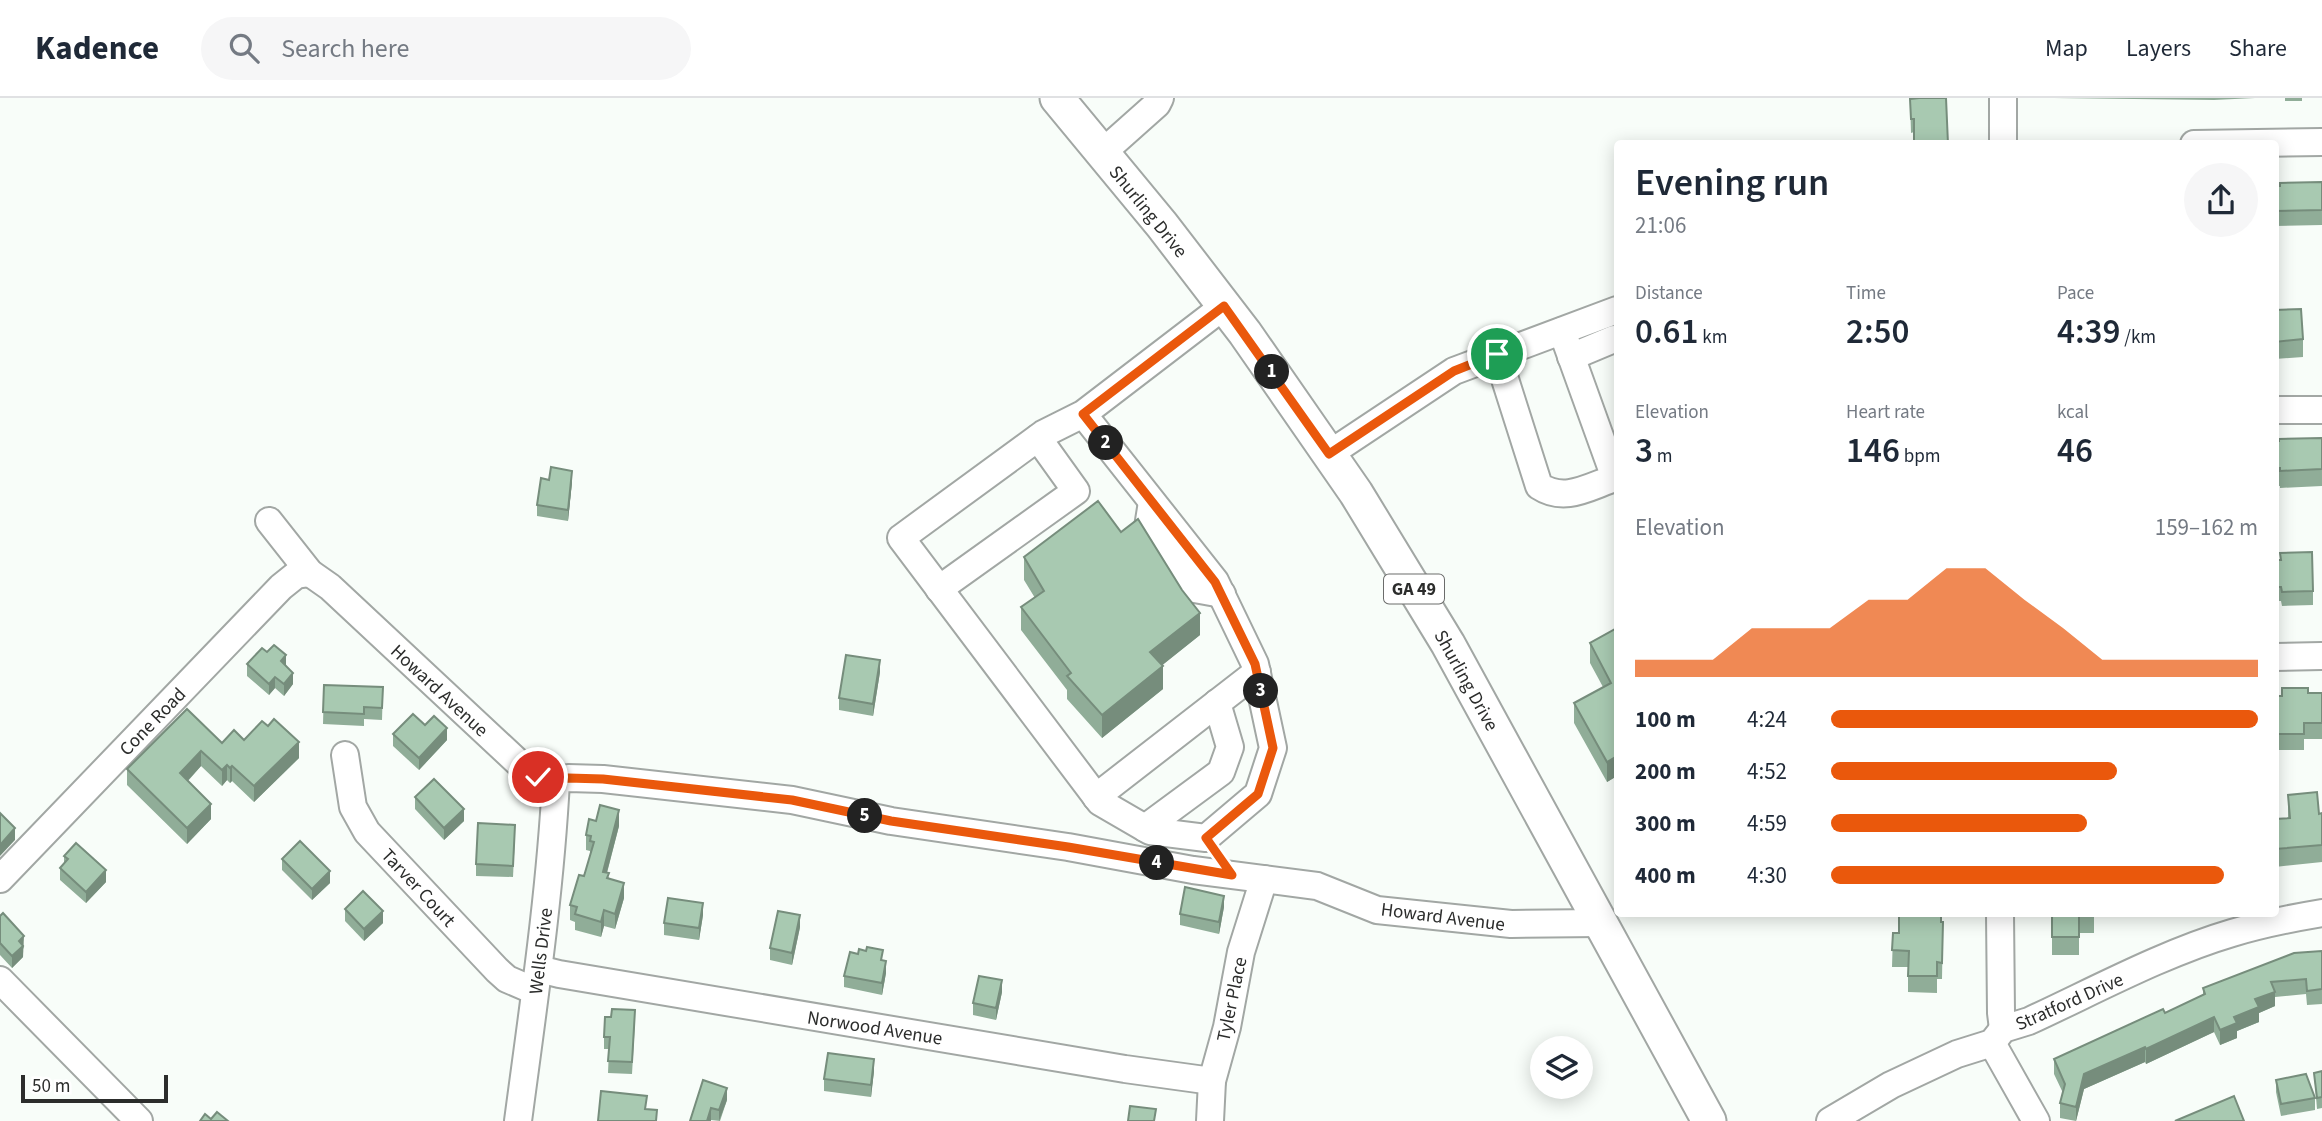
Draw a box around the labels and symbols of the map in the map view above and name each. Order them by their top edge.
street label: Shurling Drive [1102,160,1194,264]
pin [1467,324,1527,384]
pin: 1 [1254,354,1290,390]
pin: 2 [1088,426,1124,460]
road number: GA 49 [1384,574,1444,603]
street label: Shurling Drive [1427,625,1505,736]
street label: Howard Avenue [384,639,494,744]
pin: 3 [1244,674,1278,708]
street label: Cone Road [114,682,193,762]
pin [508,747,568,807]
pin: 5 [848,798,882,834]
street label: Tarver Court [374,843,462,934]
pin: 4 [1140,846,1174,880]
street label: Howard Avenue [1379,896,1506,939]
street label: Wells Drive [523,906,560,996]
street label: Tyler Place [1210,954,1255,1044]
street label: Stratford Drive [2011,967,2128,1038]
street label: Norwood Avenue [805,1004,944,1053]
scale bar [21,1072,168,1104]

